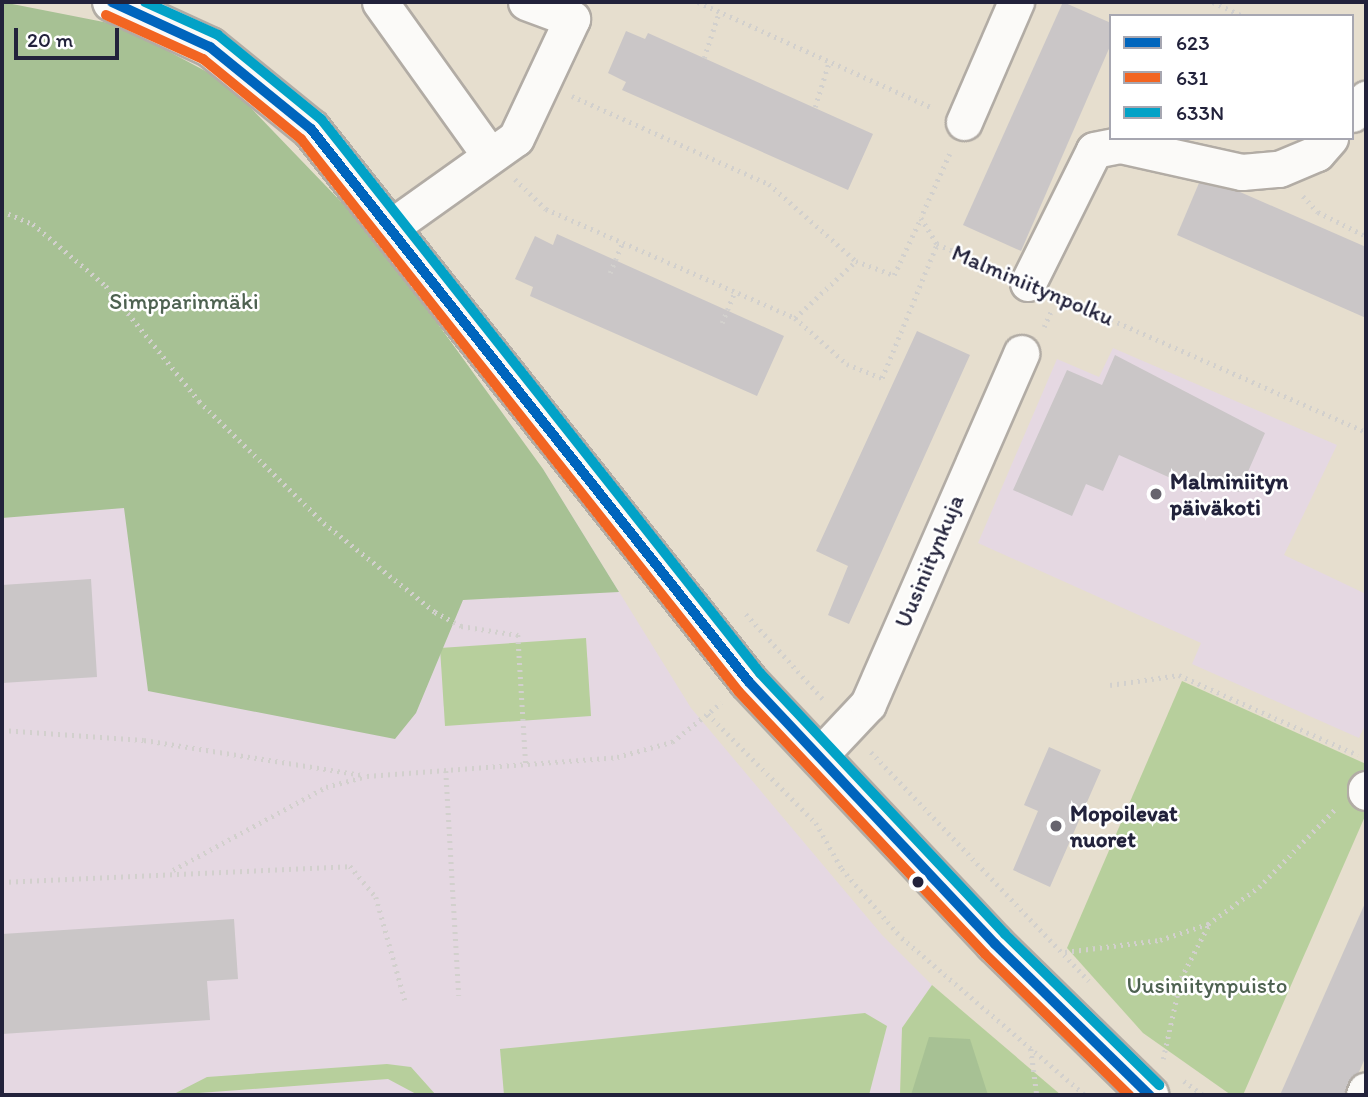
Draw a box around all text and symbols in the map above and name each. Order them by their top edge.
scale bar [18,14,122,58]
legend [1109,14,1354,140]
text: 20 m [27,27,73,52]
text: 623 [1176,30,1210,55]
text: 631 [1176,65,1208,90]
text: 633N [1176,100,1224,125]
street label: Malminiitynpolku [948,238,1118,332]
park label: Simpparinmäki [109,287,259,315]
place label: Malminiityn päiväkoti [1170,467,1288,521]
marker: Malminiityn päiväkoti [1148,486,1164,502]
street label: Uusiniitynkuja [889,490,969,632]
place label: Mopoilevat nuoret [1070,799,1178,853]
marker: Mopoilevat nuoret [1048,818,1064,834]
unlabelled marker [911,875,925,889]
park label: Uusiniitynpuisto [1127,971,1287,999]

